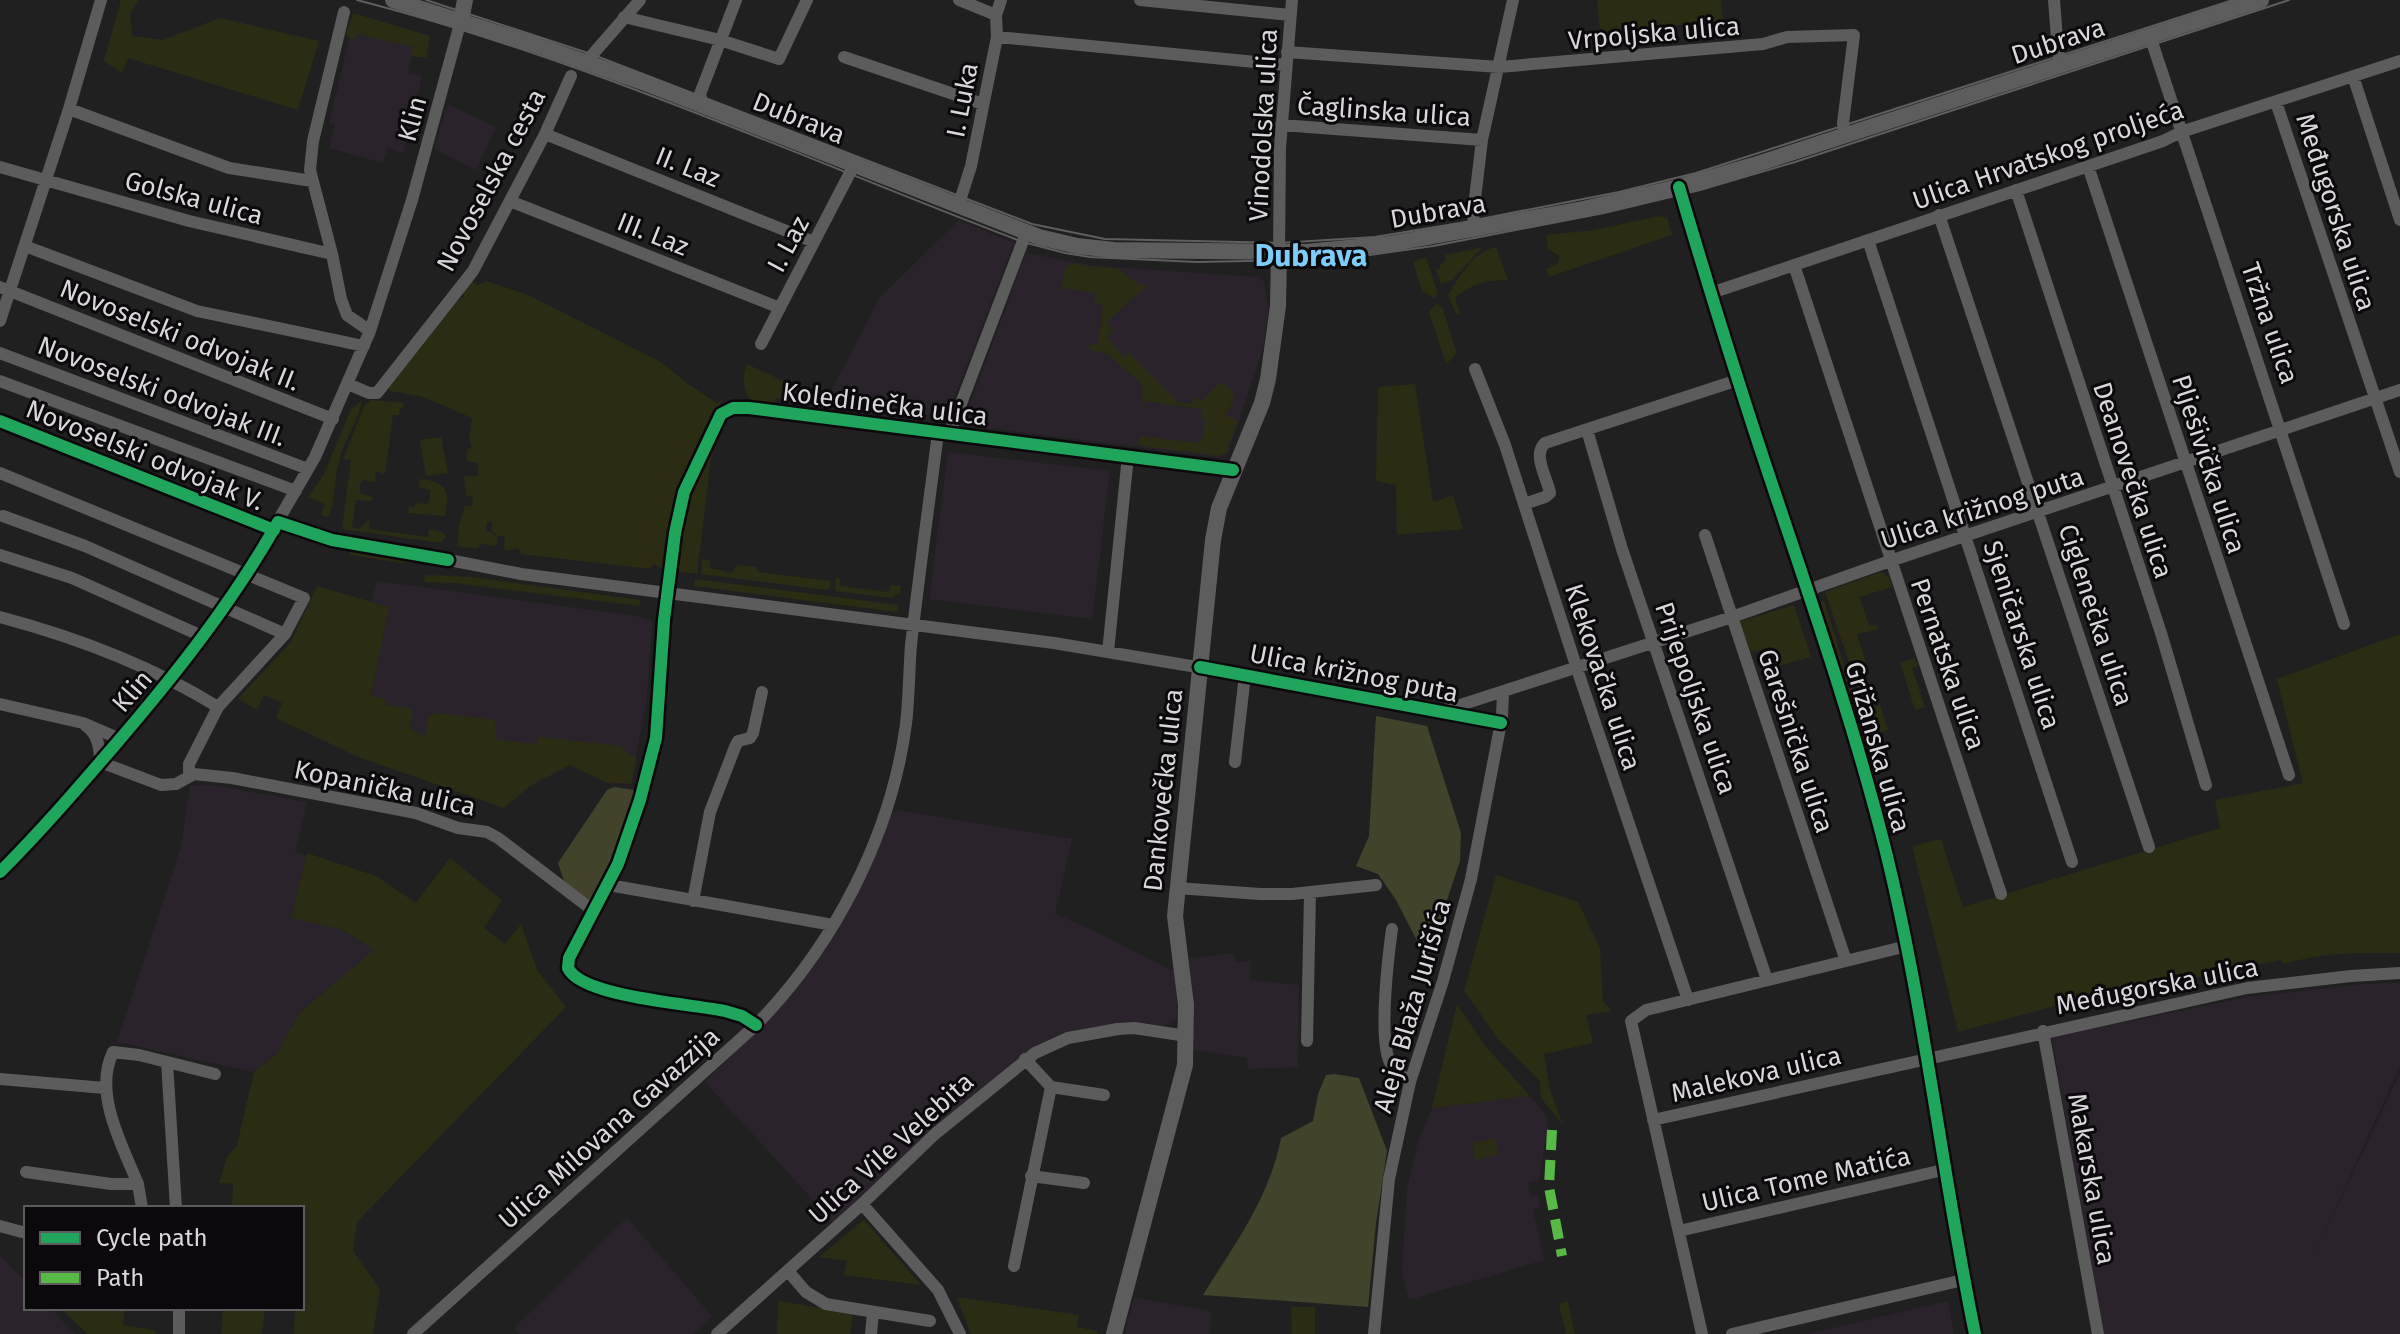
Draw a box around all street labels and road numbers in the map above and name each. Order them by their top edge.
street label: Vrpoljska ulica [1567,11,1741,56]
street label: Dubrava [2007,12,2109,71]
street label: Vinodolska ulica [1243,28,1284,222]
street label: I. Luka [940,60,985,140]
street label: Novoselska cesta [430,84,553,277]
street label: Dubrava [748,86,849,151]
street label: Čaglinska ulica [1296,89,1472,133]
street label: Klin [392,93,433,145]
street label: Ulica Hrvatskog proljeća [1908,94,2188,217]
street label: Međugorska ulica [2289,110,2382,315]
street label: II. Laz [651,141,725,194]
street label: Golska ulica [121,165,266,232]
street label: Dubrava [1388,188,1488,235]
street label: III. Laz [613,206,693,263]
street label: I. Laz [761,211,816,278]
street label: Tržna ulica [2234,258,2305,388]
street label: Novoselski odvojak II. [55,273,304,398]
street label: Novoselski odvojak III. [33,330,291,453]
street label: Plješivička ulica [2165,371,2252,558]
street label: Koledinečka ulica [780,377,989,432]
street label: Deanovečka ulica [2086,378,2179,582]
street label: Novoselski odvojak V. [21,394,268,517]
street label: Ulica križnog puta [1876,461,2088,556]
street label: Ciglenečka ulica [2052,520,2140,710]
street label: Sjeničarska ulica [1976,537,2067,733]
street label: Pernatska ulica [1904,574,1991,754]
street label: Klekovačka ulica [1558,580,1647,774]
street label: Prijepoljska ulica [1648,598,1743,798]
street label: Ulica križnog puta [1247,638,1461,709]
street label: Garešnička ulica [1751,645,1840,837]
street label: Grižanska ulica [1838,658,1917,836]
street label: Klin [106,664,159,719]
street label: Dankovečka ulica [1137,687,1190,893]
street label: Kopanička ulica [291,754,479,823]
street label: Aleja Blaža Jurišića [1367,896,1458,1116]
street label: Međugorska ulica [2053,952,2261,1021]
street label: Ulica Milovana Gavazzija [493,1021,726,1236]
street label: Malekova ulica [1668,1040,1844,1109]
street label: Ulica Vile Velebita [802,1066,980,1231]
street label: Makarska ulica [2061,1091,2122,1267]
street label: Ulica Tome Matića [1699,1140,1914,1219]

